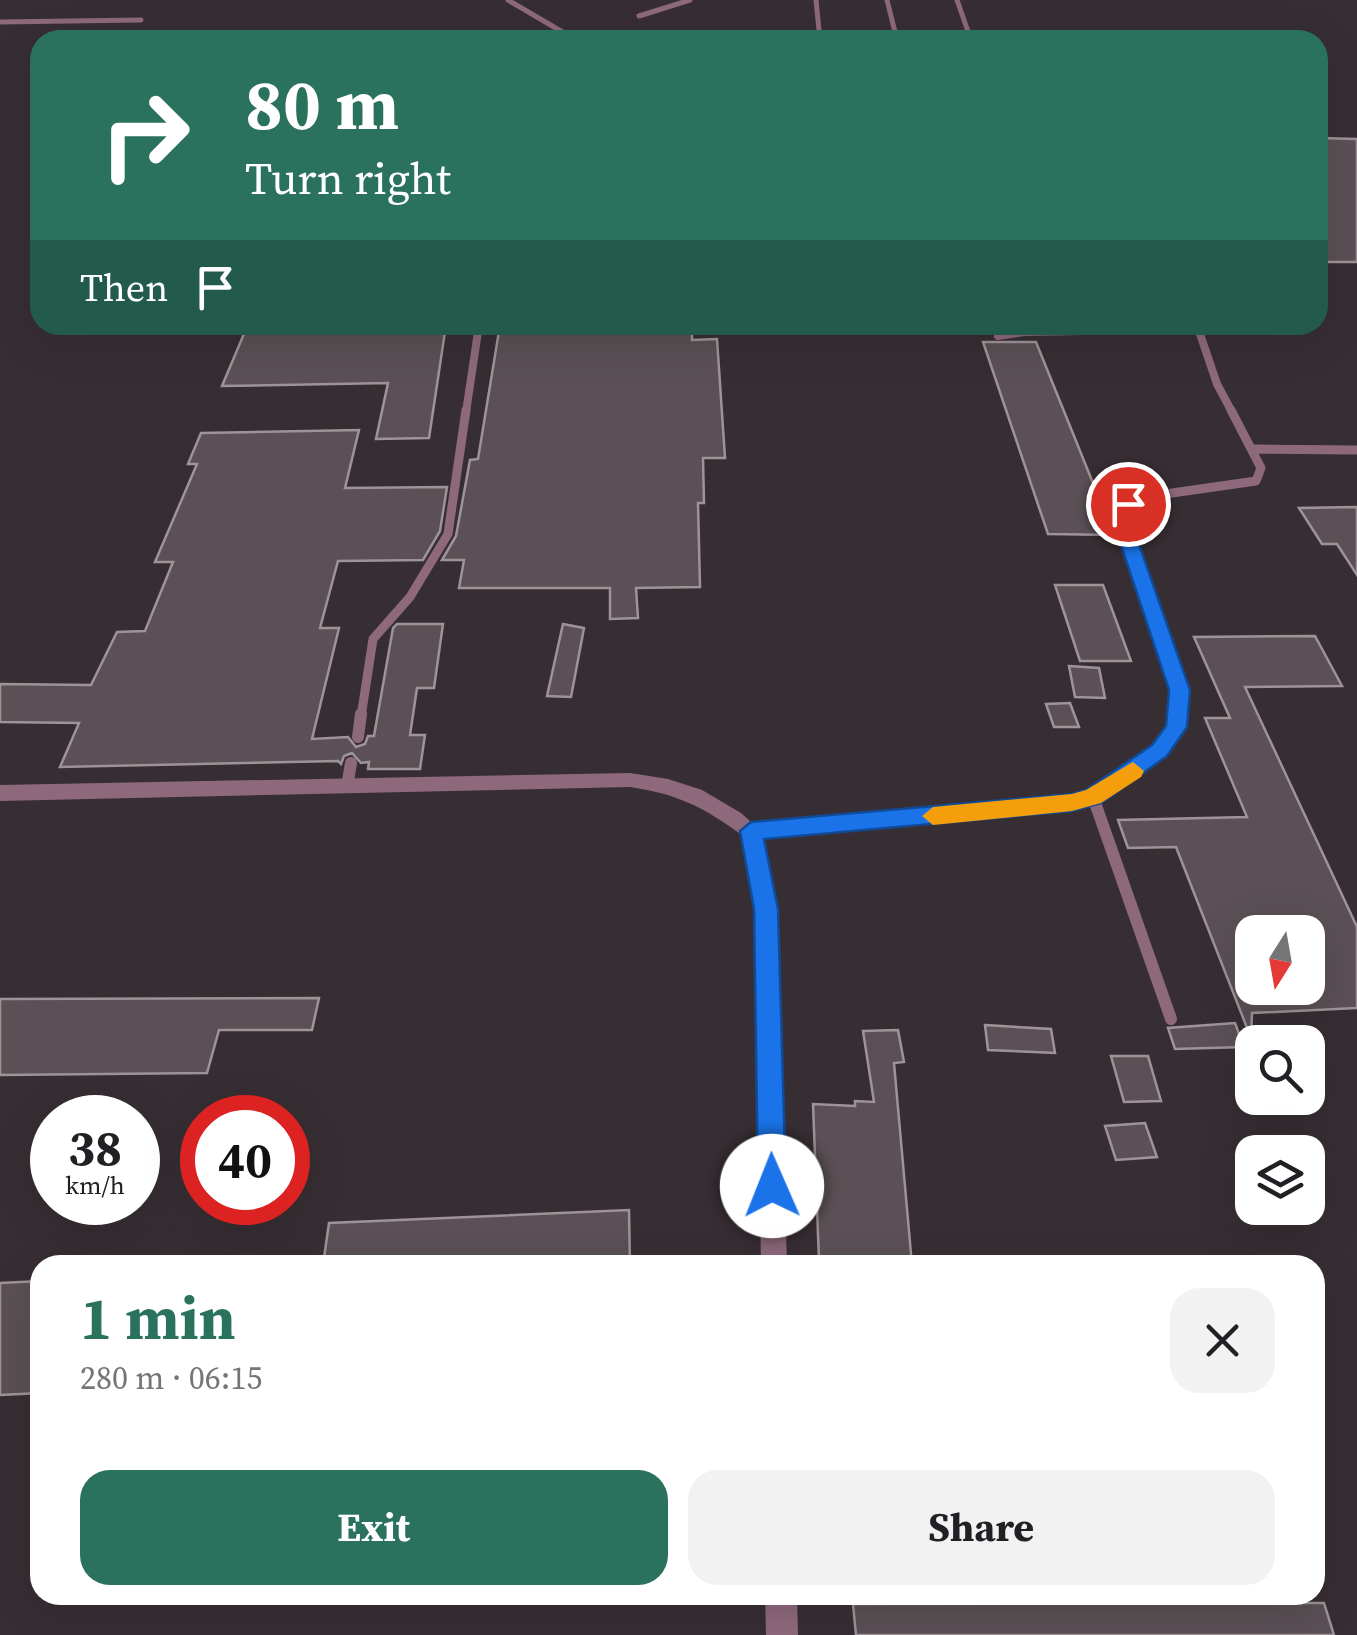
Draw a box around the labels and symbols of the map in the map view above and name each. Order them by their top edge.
pin [1086,462,1171,547]
north arrow [1235,915,1325,1005]
speed limit sign: 40 [180,1095,310,1225]
position arrow [720,1134,824,1238]

